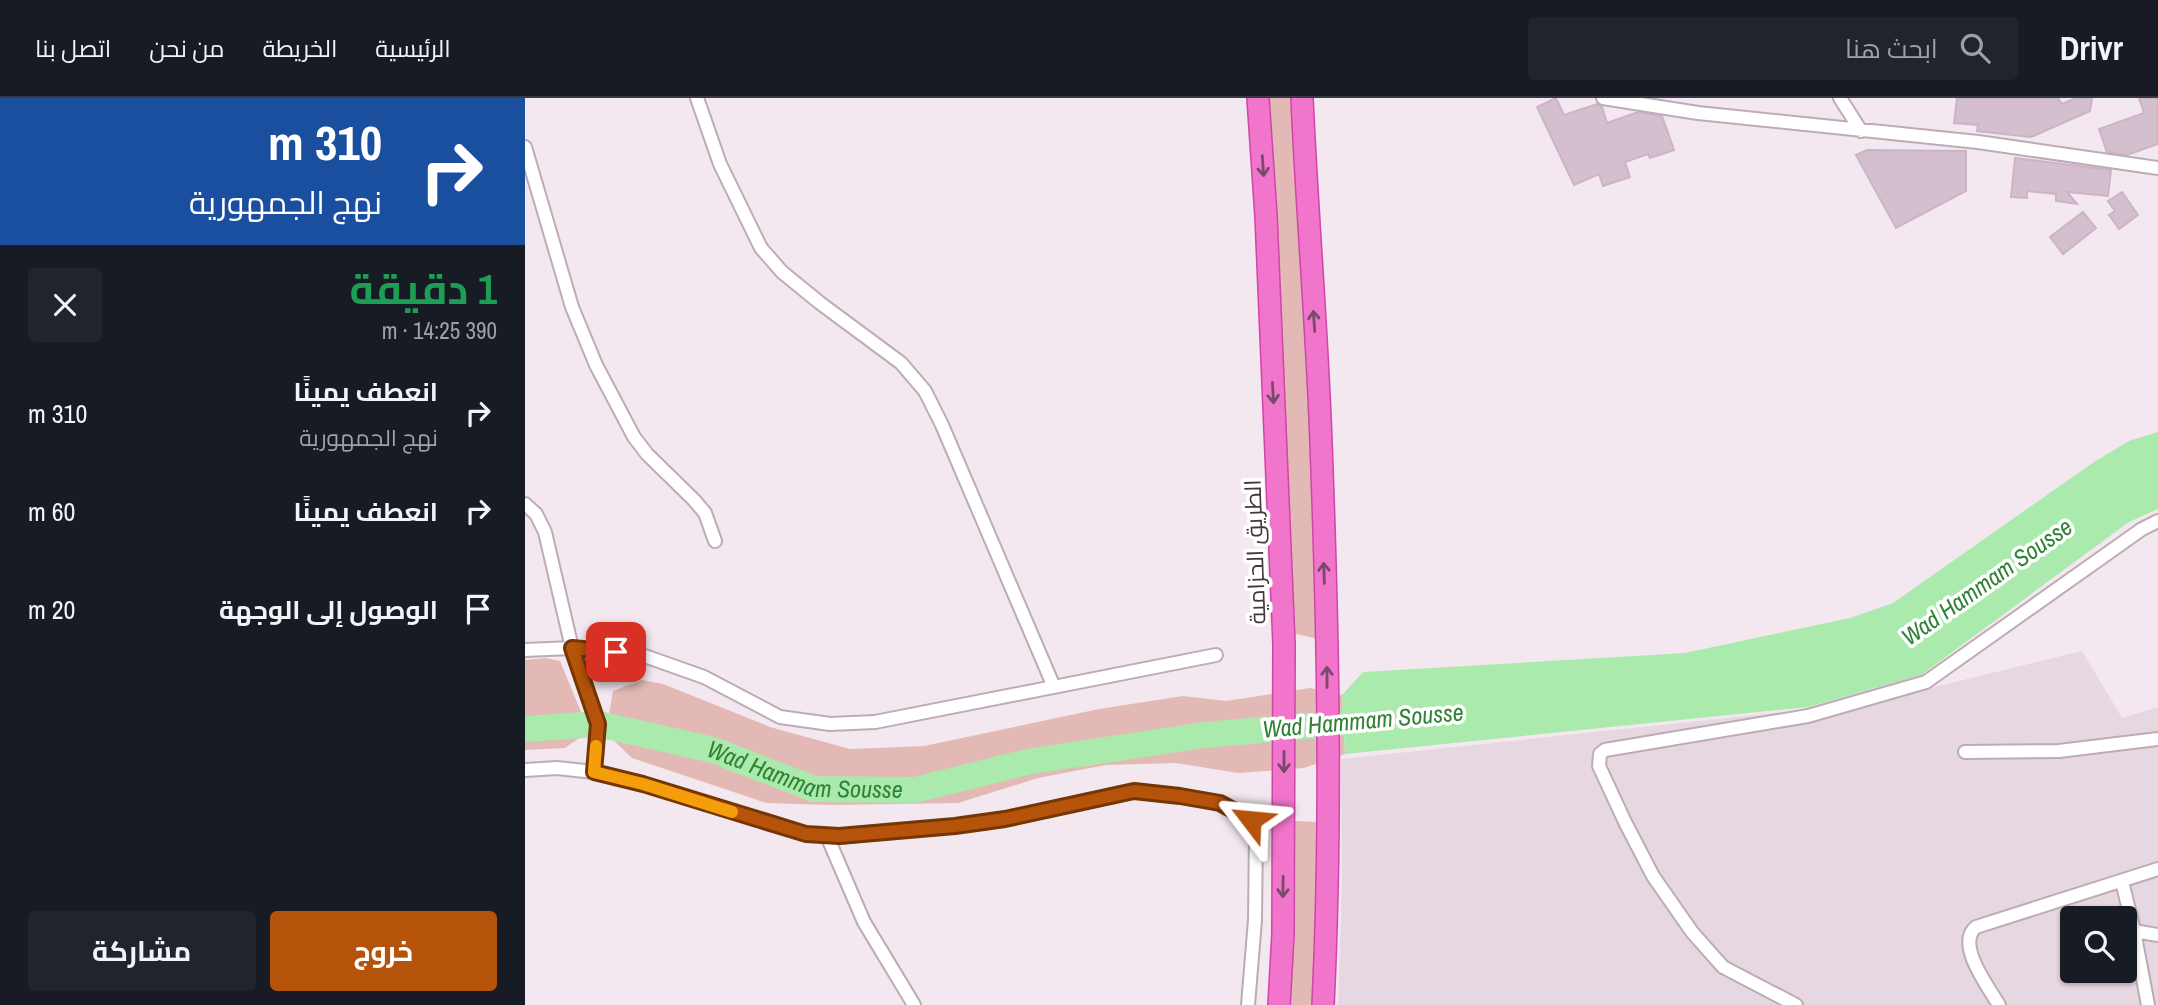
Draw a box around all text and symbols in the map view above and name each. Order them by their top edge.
search box [1528,17,2018,80]
text: Drivr [2060,26,2123,70]
icon: search [1956,29,1994,67]
text: ابحث هنا [1845,31,1938,66]
text: اتصل بنا [35,32,111,64]
text: من نحن [149,32,224,64]
text: الخريطة [262,32,337,64]
text: الرئيسية [375,32,451,64]
text: 310 m [268,109,382,175]
icon: right [406,126,497,217]
one-way arrow [1256,154,1269,177]
text: نهج الجمهورية [189,181,382,224]
text: 1 دقيقة [350,261,497,317]
button: close [28,268,102,342]
one-way arrow [1307,311,1320,333]
text: 390 m · 14:25 [382,315,497,346]
text: انعطف يمينًا [293,374,438,409]
one-way arrow [1267,382,1280,405]
icon: right [459,394,497,432]
text: 310 m [28,396,87,431]
text: نهج الجمهورية [299,422,438,453]
street label: الطريق الحزامية [1236,479,1273,625]
icon: right [459,492,497,530]
text: 60 m [28,494,75,529]
text: انعطف يمينًا [293,494,438,529]
water label: Wad Hammam Sousse [1895,510,2078,652]
one-way arrow [1318,562,1331,585]
icon: arrive [459,590,497,628]
text: 20 m [28,592,75,627]
text: الوصول إلى الوجهة [219,592,438,627]
pin [586,622,646,682]
icon: arrive [597,633,635,671]
one-way arrow [1320,666,1334,689]
water label: Wad Hammam Sousse [1261,695,1465,745]
water label: Wad Hammam Sousse [703,732,903,805]
one-way arrow [1277,750,1291,773]
position arrow [1214,783,1288,857]
one-way arrow [1276,875,1290,898]
map controls [2060,906,2137,983]
button: search [2060,906,2137,983]
button: مشاركة [28,911,256,991]
button: خروج [270,911,497,991]

